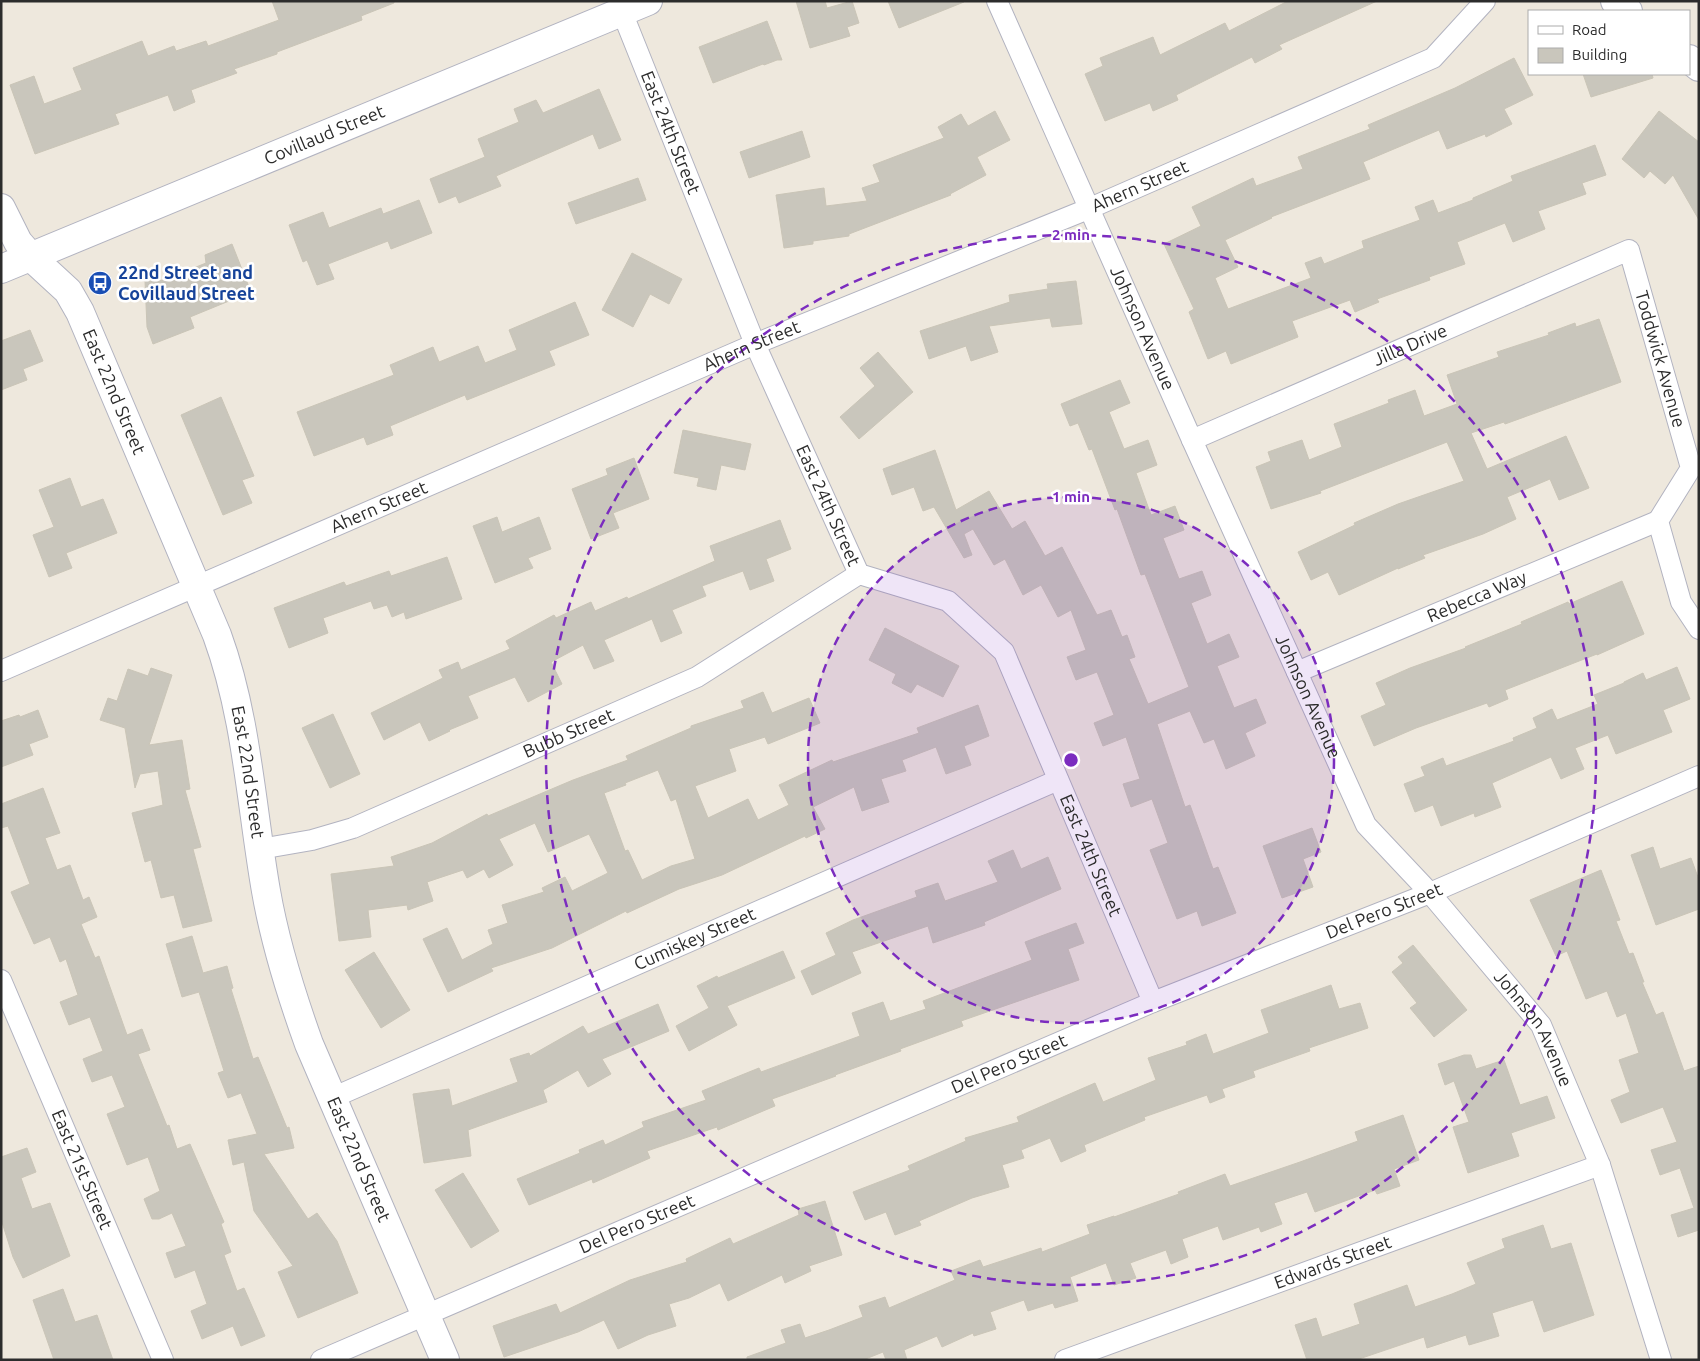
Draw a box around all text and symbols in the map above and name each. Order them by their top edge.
legend [1528,10,1690,75]
text: Road [1572,21,1607,38]
text: Building [1572,46,1627,63]
street label: East 24th Street [638,68,705,197]
street label: Covillaud Street [261,100,387,168]
street label: Ahern Street [1088,155,1191,215]
text: 2 min [1052,226,1090,243]
place label: 22nd Street and Covillaud Street [118,262,255,303]
street label: Johnson Avenue [1107,263,1179,393]
bus stop icon: 22nd Street and Covillaud Street [87,270,113,296]
street label: Toddwick Avenue [1632,288,1690,430]
street label: Ahern Street [700,316,803,374]
street label: Jilla Drive [1370,319,1450,369]
street label: East 22nd Street [79,326,150,457]
street label: East 24th Street [793,442,865,569]
street label: Ahern Street [327,476,430,536]
text: 1 min [1052,488,1090,505]
street label: Rebecca Way [1424,566,1529,625]
street label: Johnson Avenue [1272,631,1345,761]
street label: East 22nd Street [228,704,269,840]
street label: Bubb Street [520,704,617,761]
centre of rings [1062,751,1080,769]
street label: East 24th Street [1057,791,1126,919]
street label: Del Pero Street [1322,878,1445,942]
street label: Cumiskey Street [630,903,758,974]
street label: Johnson Avenue [1491,966,1577,1089]
street label: Del Pero Street [948,1029,1069,1097]
street label: East 22nd Street [324,1094,395,1224]
street label: East 21st Street [48,1106,117,1232]
street label: Del Pero Street [576,1190,697,1257]
street label: Edwards Street [1271,1231,1394,1292]

